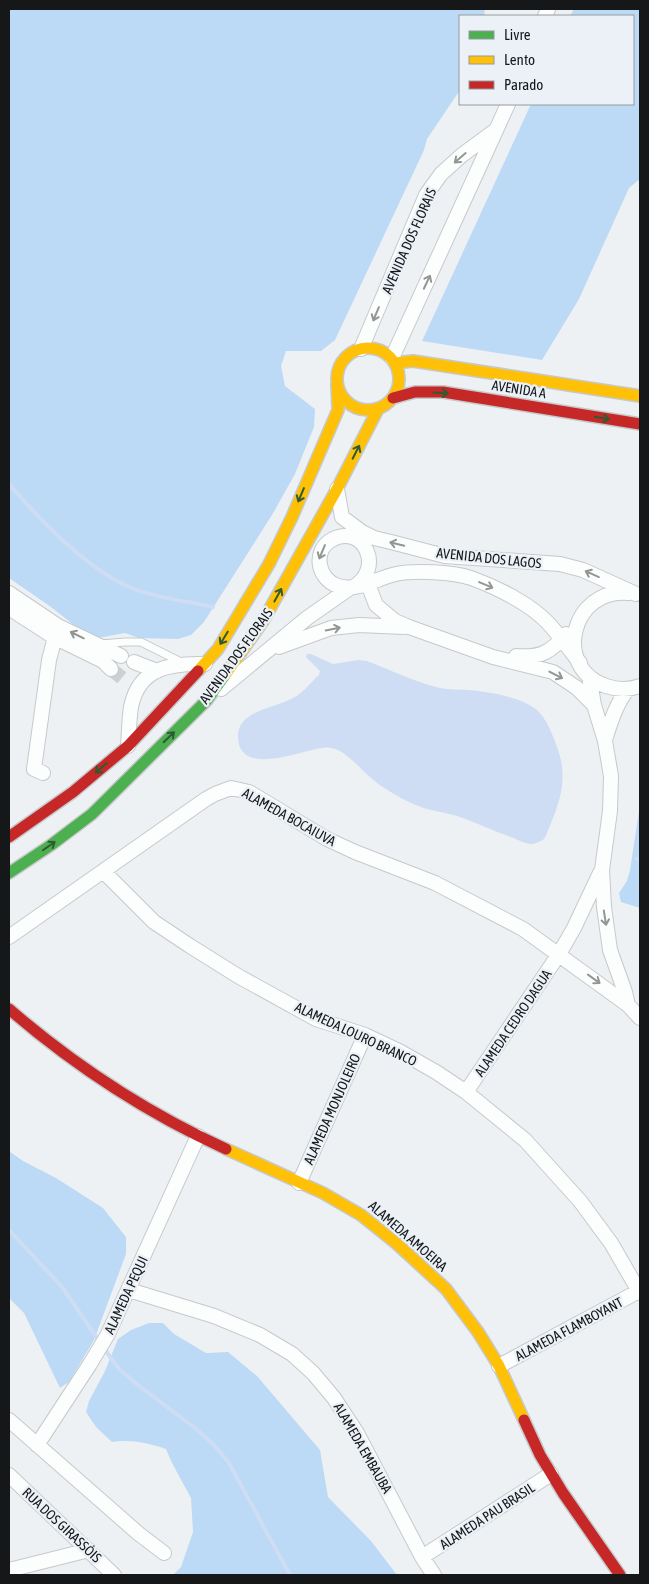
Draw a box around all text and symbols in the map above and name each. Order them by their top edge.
legend [459,15,634,105]
text: Livre [504,26,531,43]
text: Lento [504,51,535,68]
text: Parado [504,76,543,93]
one-way arrow [453,152,466,163]
street label: AVENIDA DOS FLORAIS [379,186,440,296]
one-way arrow [423,275,433,290]
one-way arrow [371,306,380,321]
street label: AVENIDA A [491,377,547,401]
one-way arrow [433,388,449,397]
one-way arrow [593,413,609,423]
one-way arrow [352,445,361,460]
one-way arrow [296,487,306,502]
one-way arrow [390,539,406,548]
one-way arrow [317,544,327,559]
street label: AVENIDA DOS LAGOS [436,545,542,571]
one-way arrow [585,569,600,579]
one-way arrow [478,580,493,590]
one-way arrow [273,587,283,602]
street label: AVENIDA DOS FLORAIS [196,605,276,707]
one-way arrow [324,623,340,633]
one-way arrow [70,630,85,639]
one-way arrow [219,631,229,645]
one-way arrow [549,670,564,680]
one-way arrow [163,731,176,743]
one-way arrow [95,763,108,774]
street label: ALAMEDA BOCAIUVA [239,785,339,849]
one-way arrow [42,841,56,851]
one-way arrow [601,910,611,926]
street label: ALAMEDA CEDRO DAGUA [471,966,555,1079]
one-way arrow [587,974,600,985]
street label: ALAMEDA LOURO BRANCO [293,999,419,1069]
street label: ALAMEDA MONJOLEIRO [300,1051,364,1167]
street label: ALAMEDA AMOEIRA [365,1198,451,1275]
street label: ALAMEDA PEQUI [101,1254,151,1336]
street label: ALAMEDA FLAMBOYANT [512,1294,626,1364]
street label: ALAMEDA EMBAUBA [331,1400,395,1496]
street label: ALAMEDA PAU BRASIL [437,1479,538,1553]
street label: RUA DOS GIRASSÓIS [19,1484,105,1566]

